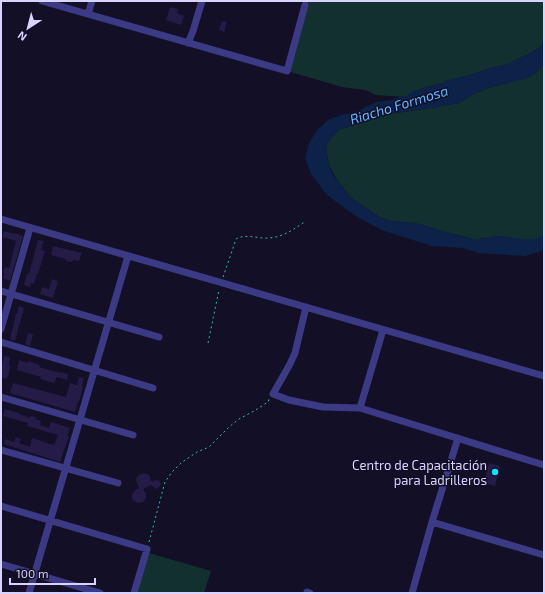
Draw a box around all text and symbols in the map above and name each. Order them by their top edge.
north arrow [8,8,48,48]
text: N [15,29,29,44]
water label: Riacho Formosa [348,81,450,128]
place label: Centro de Capacitación para Ladrilleros [352,457,487,488]
marker: Centro de Capacitación para Ladrilleros [490,467,500,477]
scale bar [10,560,95,586]
text: 100 m [16,566,48,580]

